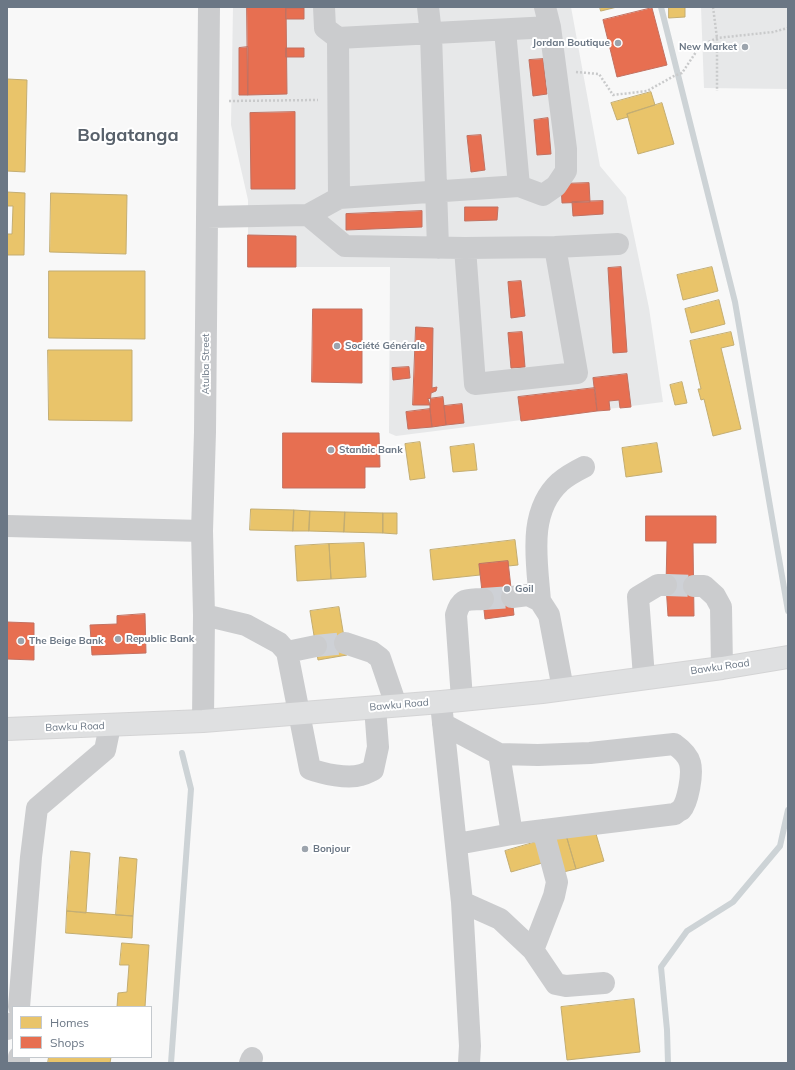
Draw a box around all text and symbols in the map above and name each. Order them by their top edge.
place label: Jordan Boutique [533,37,610,49]
marker: Jordan Boutique [613,38,623,48]
place label: New Market [679,41,737,53]
marker: New Market [740,42,750,52]
district label: Bolgatanga [77,125,179,147]
street label: Atulba Street [200,333,212,395]
place label: Société Générale [345,340,425,352]
marker: Société Générale [332,341,342,351]
place label: Stanbic Bank [339,444,403,456]
marker: Stanbic Bank [326,445,336,455]
place label: Goil [515,583,534,595]
marker: Goil [502,584,512,594]
place label: Republic Bank [126,633,194,645]
marker: Republic Bank [113,634,123,644]
place label: The Beige Bank [29,635,104,647]
marker: The Beige Bank [16,636,26,646]
street label: Bawku Road [690,657,750,677]
street label: Bawku Road [369,696,429,714]
street label: Bawku Road [45,720,105,734]
place label: Bonjour [313,843,350,855]
marker: Bonjour [300,844,310,854]
legend [12,1006,152,1058]
text: Homes [50,1015,89,1030]
text: Shops [50,1035,85,1050]

